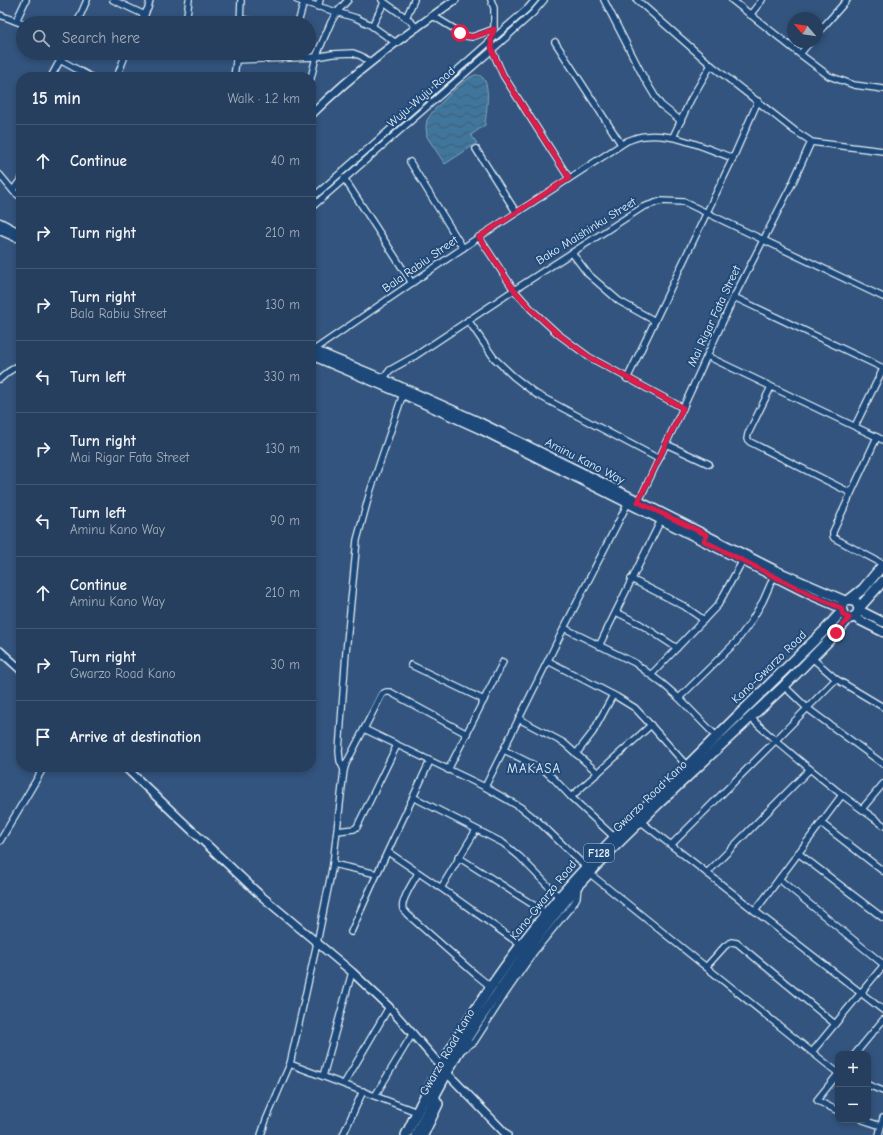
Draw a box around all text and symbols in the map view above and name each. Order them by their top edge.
north arrow [787,12,823,48]
search box [16,16,316,60]
route start [451,24,469,42]
icon: search [30,27,52,49]
text: Search here [62,29,140,47]
street label: Wuju-Wuju Road [384,64,458,130]
text: 15 min [32,89,81,108]
text: Walk · 1.2 km [227,91,300,106]
icon: ahead [32,150,54,172]
text: Continue [70,152,127,170]
text: 40 m [271,153,300,168]
street label: Bako Maishinku Street [533,194,639,267]
icon: right [32,222,54,244]
text: Turn right [70,224,136,242]
text: 210 m [265,225,300,240]
street label: Bala Rabiu Street [380,232,461,295]
street label: Mai Rigar Fata Street [684,263,744,369]
text: Turn right [70,288,136,306]
icon: right [32,294,54,316]
text: 130 m [265,297,300,312]
text: Bala Rabiu Street [70,306,166,321]
icon: left [32,366,54,388]
text: Turn left [70,368,126,386]
text: 330 m [264,369,300,384]
text: Turn right [70,432,136,450]
street label: Aminu Kano Way [543,435,628,487]
icon: right [32,438,54,460]
text: 130 m [265,441,300,456]
text: Mai Rigar Fata Street [70,450,189,465]
text: Turn left [70,504,126,522]
icon: left [32,510,54,532]
text: 90 m [270,513,300,528]
text: Aminu Kano Way [70,522,165,537]
text: Continue [70,576,127,594]
icon: ahead [32,582,54,604]
text: 210 m [265,585,300,600]
text: Aminu Kano Way [70,594,165,609]
route end [827,624,845,642]
street label: Kano-Gwarzo Road [729,628,809,706]
text: Turn right [70,648,136,666]
icon: right [32,654,54,676]
text: 30 m [270,657,300,672]
text: Gwarzo Road Kano [70,666,176,681]
icon: arrive [32,726,54,748]
text: Arrive at destination [70,728,201,746]
street label: Gwarzo Road Kano [610,757,690,835]
district label: MAKASA [507,761,561,776]
road number: F128 [584,844,614,862]
street label: Kano-Gwarzo Road [507,857,579,943]
street label: Gwarzo Road Kano [417,1006,477,1098]
map controls [835,1051,871,1123]
button: + [835,1051,871,1087]
button: − [835,1087,871,1123]

